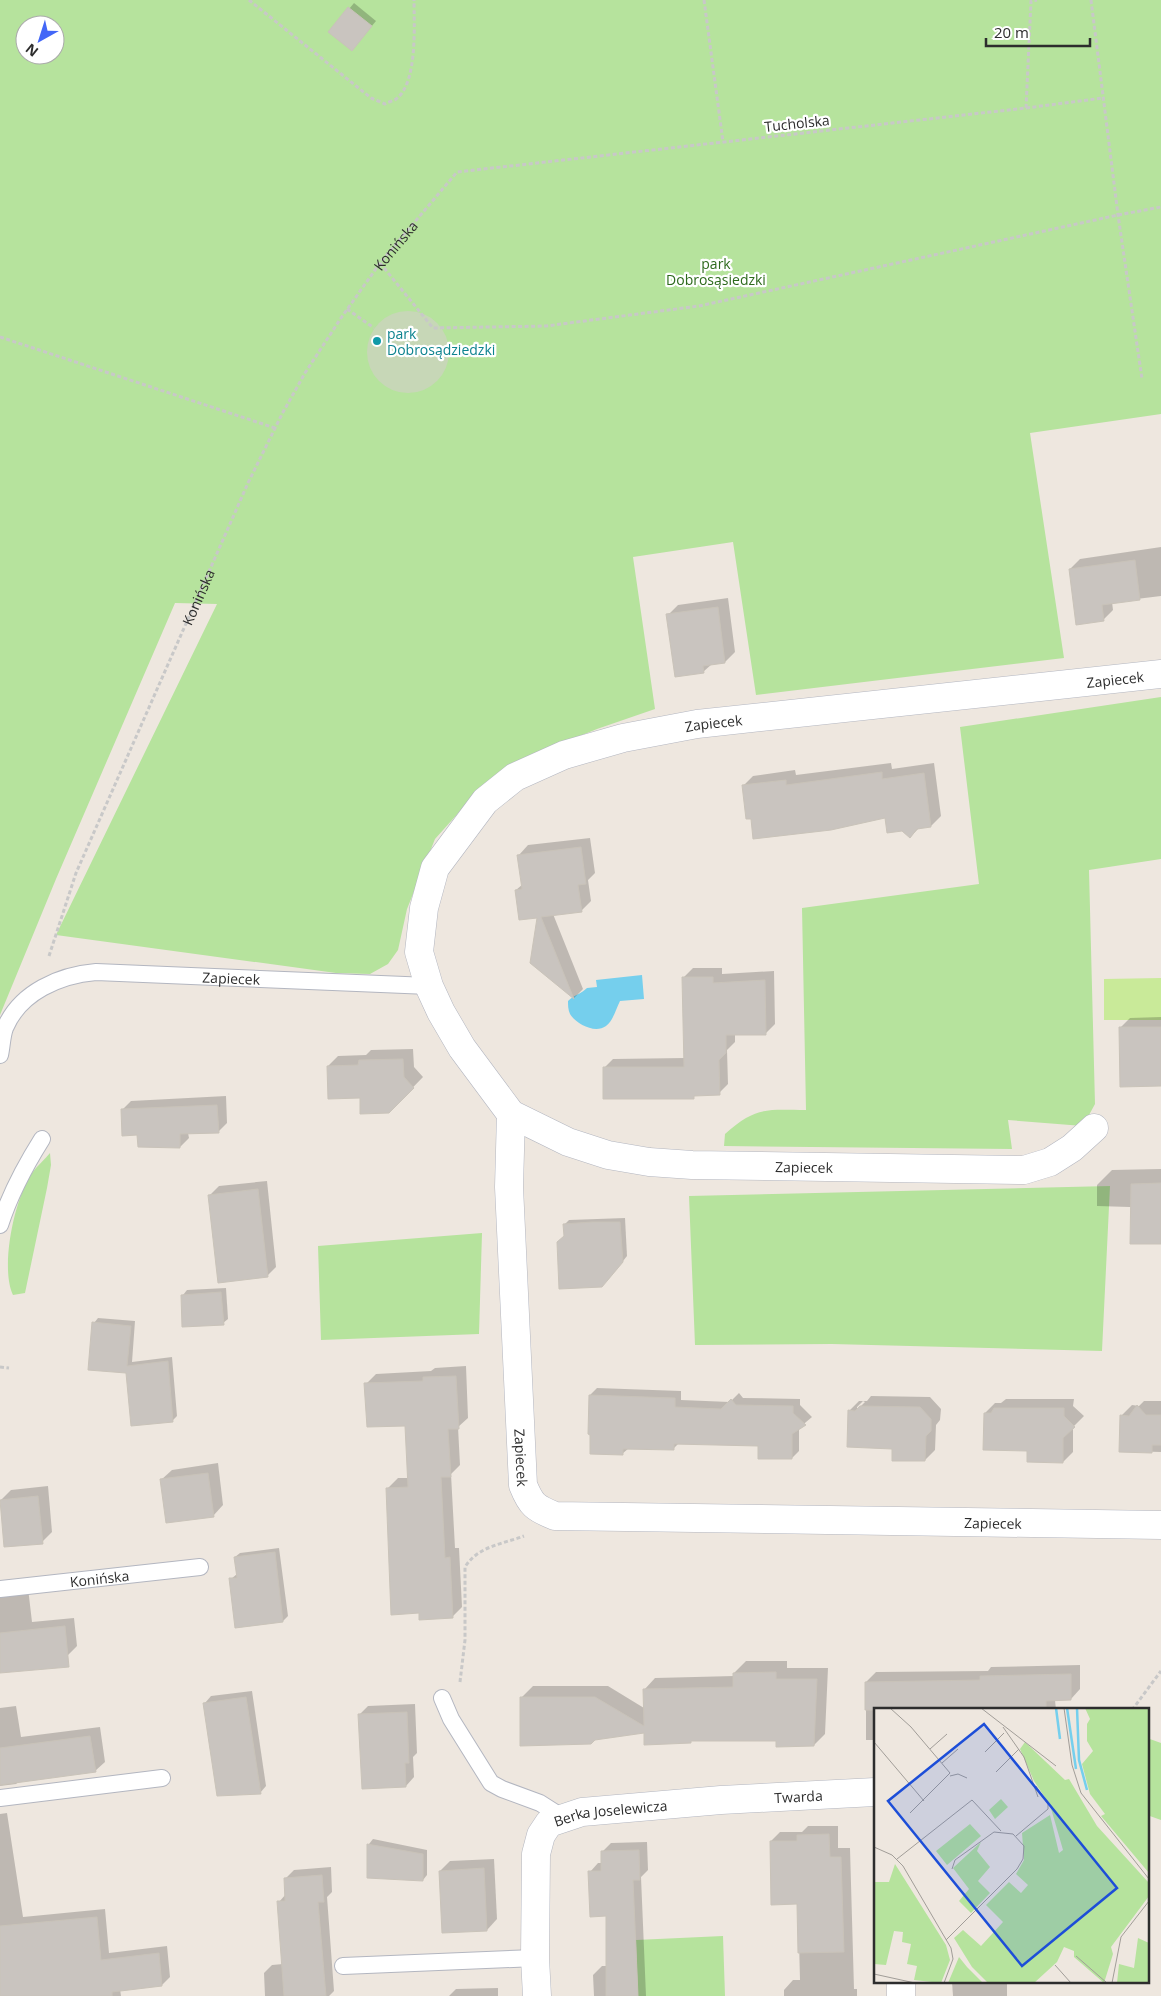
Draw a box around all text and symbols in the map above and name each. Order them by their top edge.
north arrow [15,15,65,65]
scale bar [986,15,1090,47]
text: 20 m [994,22,1029,42]
text: N [21,40,42,61]
street label: Tucholska [764,110,830,136]
street label: Konińska [369,216,422,274]
park label: park Dobrosąsiedzki [666,254,766,289]
place label: park Dobrosądziedzki [387,324,495,359]
marker: park Dobrosądziedzki [371,335,383,347]
street label: Konińska [177,566,218,628]
street label: Zapiecek [1085,666,1145,691]
street label: Zapiecek [683,710,744,736]
street label: Zapiecek [202,967,261,988]
street label: Zapiecek [775,1157,834,1177]
street label: Zapiecek [511,1428,533,1488]
street label: Zapiecek [964,1513,1023,1532]
street label: Konińska [69,1565,130,1591]
inset map [874,1708,1148,1984]
street label: Twarda [774,1785,823,1807]
street label: Berka Joselewicza [551,1795,668,1830]

